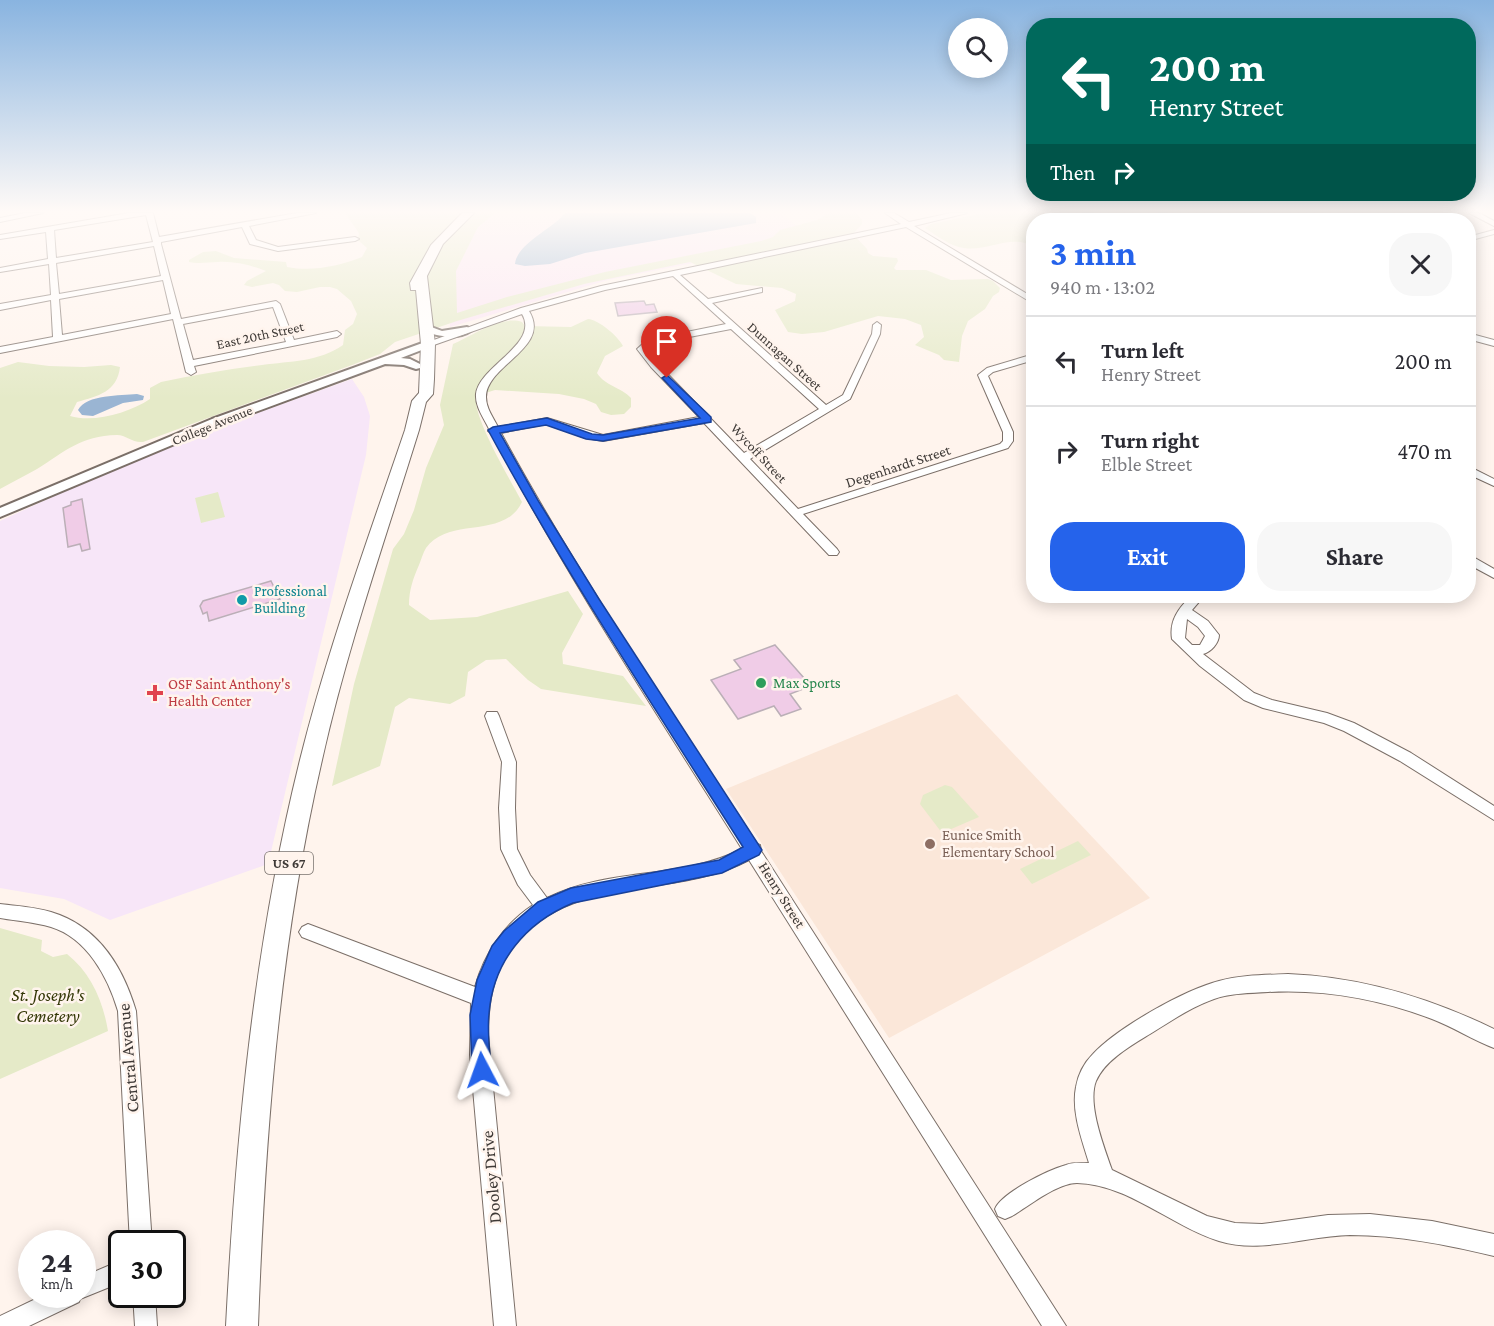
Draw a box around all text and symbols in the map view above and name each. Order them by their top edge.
map controls [948,18,1008,78]
button: search [948,18,1008,78]
icon: left [1050,42,1128,120]
text: 200 m [1149,43,1265,90]
text: Henry Street [1149,92,1284,122]
icon: right [1107,156,1140,189]
text: Then [1050,160,1095,185]
text: 3 min [1050,233,1136,273]
button: close [1389,233,1452,296]
text: 940 m · 13:02 [1050,276,1155,298]
pin [641,316,692,378]
street label: East 20th Street [215,318,306,352]
street label: Dunnagan Street [745,318,826,394]
icon: arrive [650,325,683,358]
text: Turn left [1101,338,1184,363]
icon: left [1050,345,1083,378]
text: 200 m [1395,349,1452,374]
text: Henry Street [1101,363,1201,385]
street label: College Avenue [169,402,255,448]
street label: Wycoff Street [727,420,791,486]
text: Turn right [1101,428,1199,453]
icon: right [1050,435,1083,468]
text: 470 m [1397,439,1452,464]
street label: Degenhardt Street [844,441,954,491]
text: Elble Street [1101,453,1192,475]
button: Exit [1050,522,1245,591]
button: Share [1257,522,1452,591]
place label: Professional Building [254,583,327,617]
marker: Professional Building [235,593,249,607]
place label: Max Sports [773,675,841,692]
place label: OSF Saint Anthony's Health Center [168,676,290,709]
marker: Max Sports [754,676,768,690]
marker: OSF Saint Anthony's Health Center [146,684,164,702]
place label: Eunice Smith Elementary School [942,827,1054,861]
marker: Eunice Smith Elementary School [923,837,937,851]
road number: US 67 [265,852,313,874]
street label: Henry Street [755,859,809,932]
park label: St. Joseph's Cemetery [11,985,85,1026]
street label: Central Avenue [113,1002,143,1113]
position arrow [450,1038,514,1102]
street label: Dooley Drive [477,1130,505,1224]
speed limit sign: 30 [108,1230,186,1308]
text: 24 [41,1245,73,1278]
text: km/h [41,1276,73,1292]

